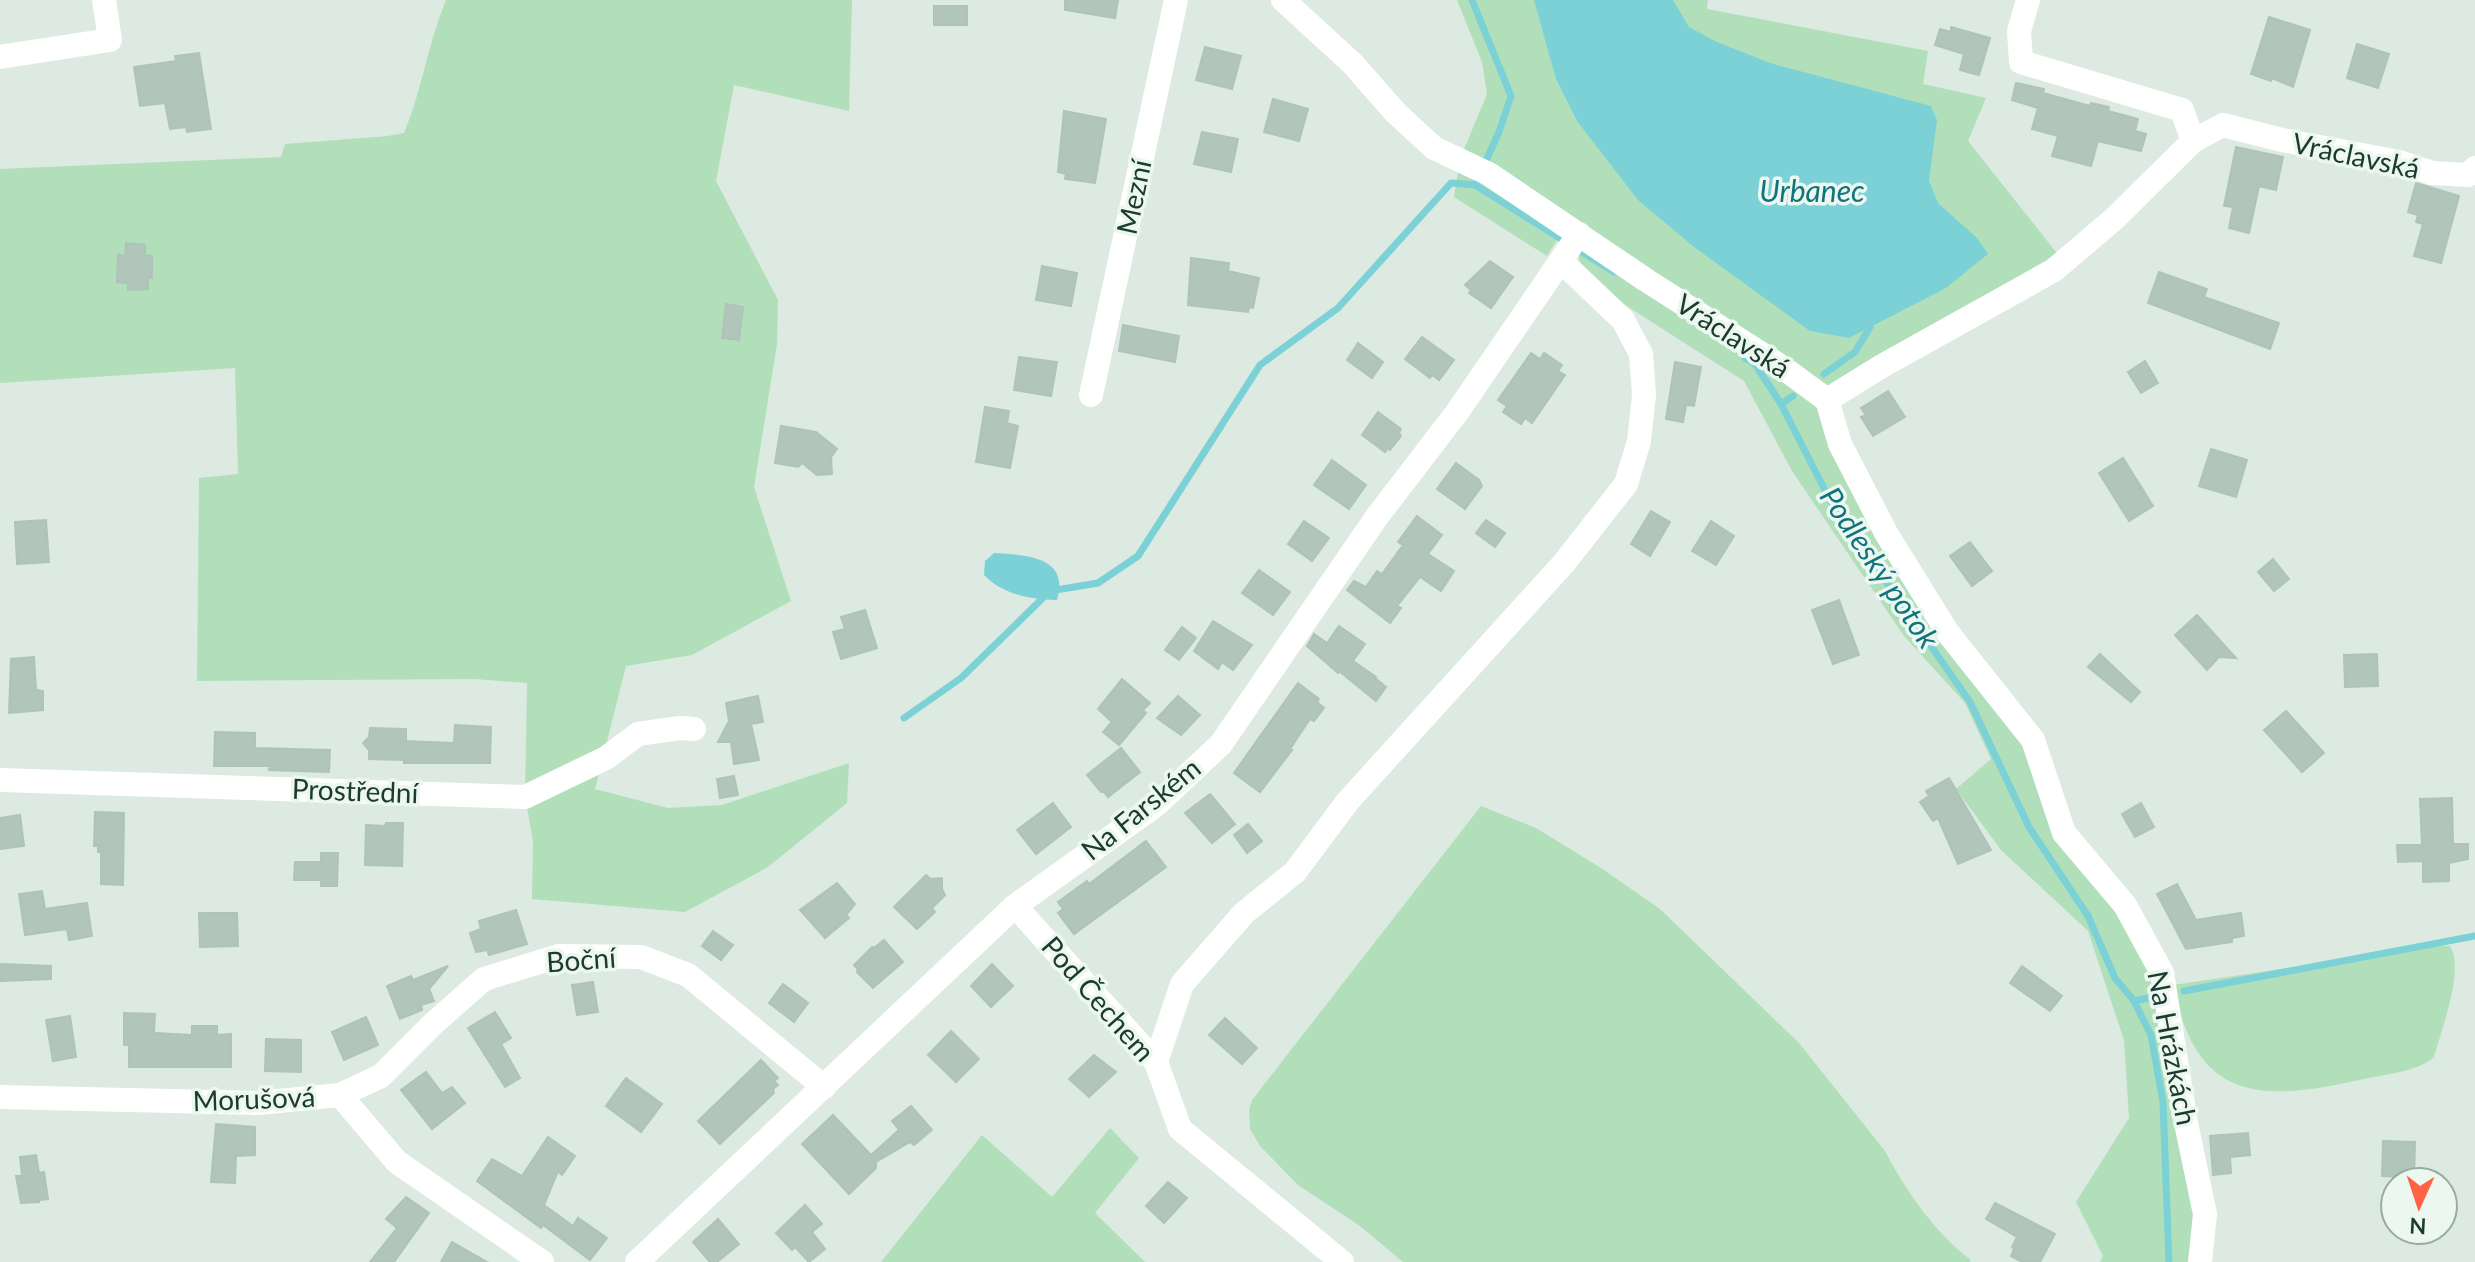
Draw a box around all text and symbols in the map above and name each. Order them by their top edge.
street label: Vráclavská [2289,125,2423,185]
street label: Mezní [1109,155,1158,237]
water label: Urbanec [1759,172,1865,208]
street label: Vráclavská [1670,286,1797,385]
water label: Podleský potok [1813,479,1948,655]
street label: Na Farském [1074,750,1207,867]
street label: Prostřední [291,771,420,809]
street label: Pod Čechem [1035,929,1162,1068]
street label: Boční [545,940,618,978]
street label: Na Hrázkách [2141,968,2205,1128]
street label: Morušová [192,1079,316,1117]
north arrow [2379,1166,2459,1246]
text: N [2409,1213,2427,1240]

